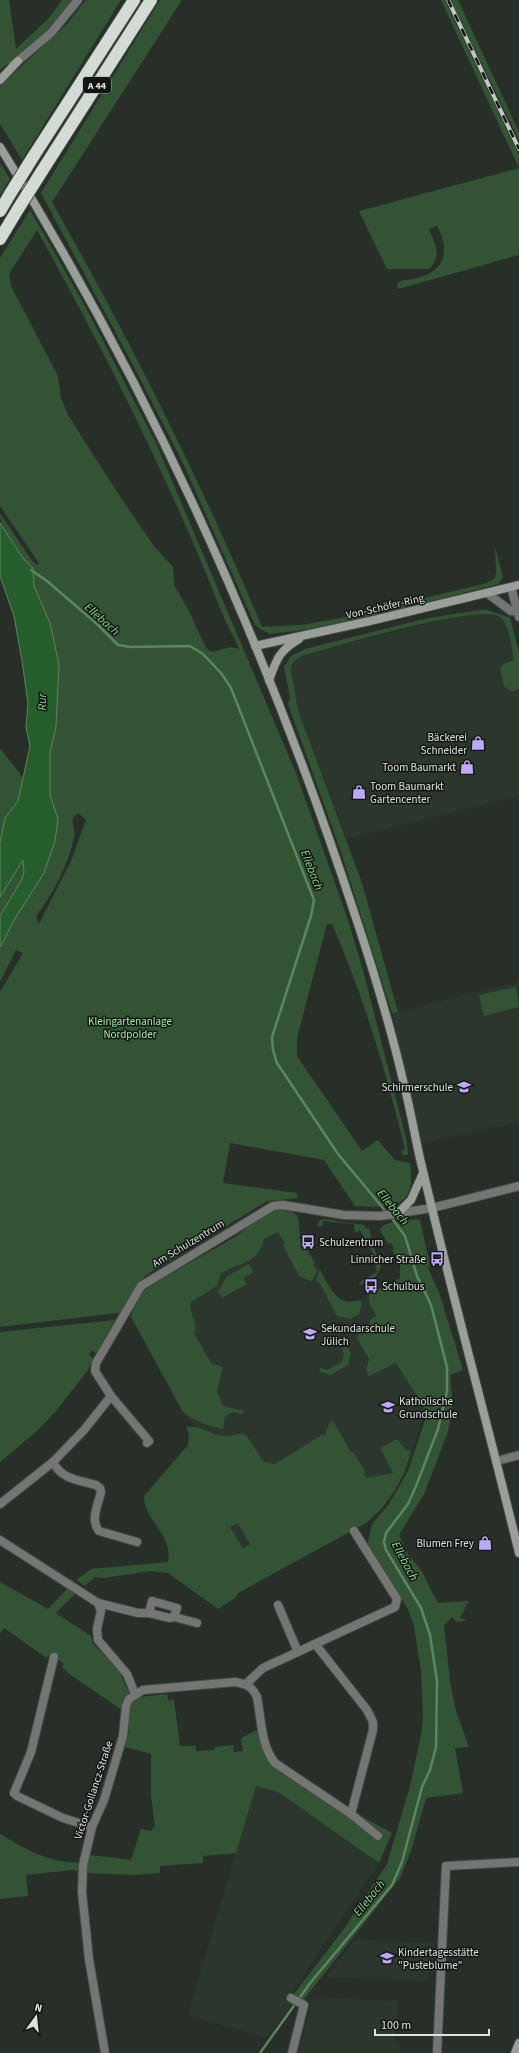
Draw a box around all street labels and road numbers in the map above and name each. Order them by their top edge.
road number: A 44 [83,77,111,93]
street label: Von-Schöfer-Ring [345,590,426,623]
street label: Am Schulzentrum [149,1216,227,1271]
street label: Victor-Gollancz-Straße [70,1738,117,1841]

